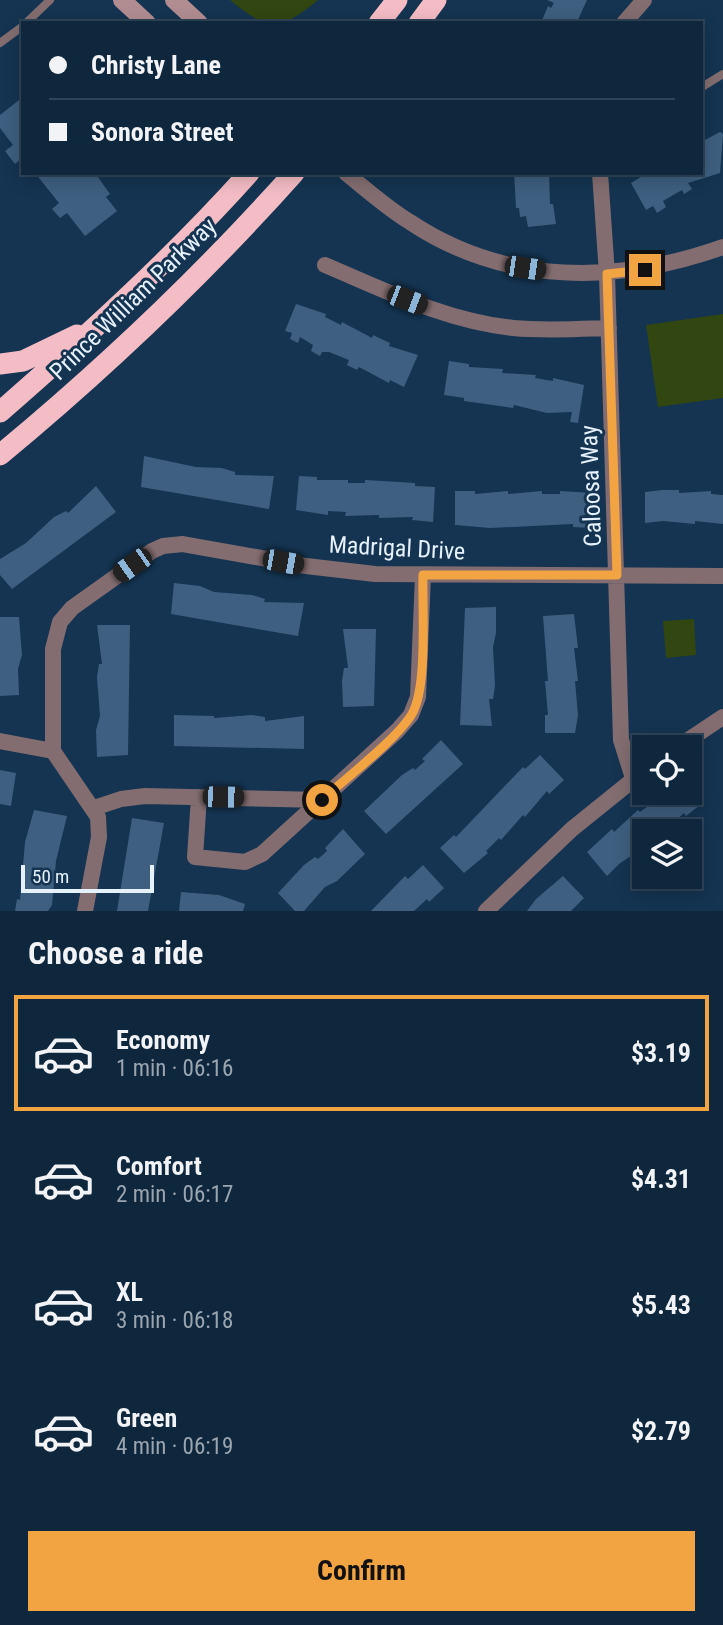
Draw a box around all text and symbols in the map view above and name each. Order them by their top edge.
text: Christy Lane [91,50,221,80]
text: Sonora Street [91,117,233,147]
street label: Prince William Parkway [44,212,222,386]
route end [629,254,661,286]
car [503,255,548,281]
car [384,283,431,317]
street label: Caloosa Way [575,425,607,547]
street label: Madrigal Drive [328,530,466,566]
car [109,544,156,586]
car [261,548,306,576]
map controls [632,735,702,889]
button: locate [632,735,702,805]
route start [306,784,338,816]
car [202,786,245,808]
button: layers [632,819,702,889]
scale bar [21,862,154,894]
text: 50 m [32,865,69,888]
text: Choose a ride [28,934,203,972]
icon: car [32,1022,95,1085]
text: Economy [116,1025,210,1055]
text: $3.19 [631,1038,691,1068]
text: 1 min · 06:16 [116,1055,233,1082]
icon: car [32,1148,95,1211]
text: Comfort [116,1151,202,1181]
text: $4.31 [631,1164,691,1194]
text: 2 min · 06:17 [116,1181,233,1208]
icon: car [32,1274,95,1337]
text: XL [116,1277,143,1307]
text: $5.43 [631,1290,691,1320]
text: 3 min · 06:18 [116,1307,233,1334]
icon: car [32,1400,95,1463]
text: Green [116,1403,177,1433]
text: $2.79 [631,1416,691,1446]
text: 4 min · 06:19 [116,1433,233,1460]
button: Confirm [28,1531,695,1611]

